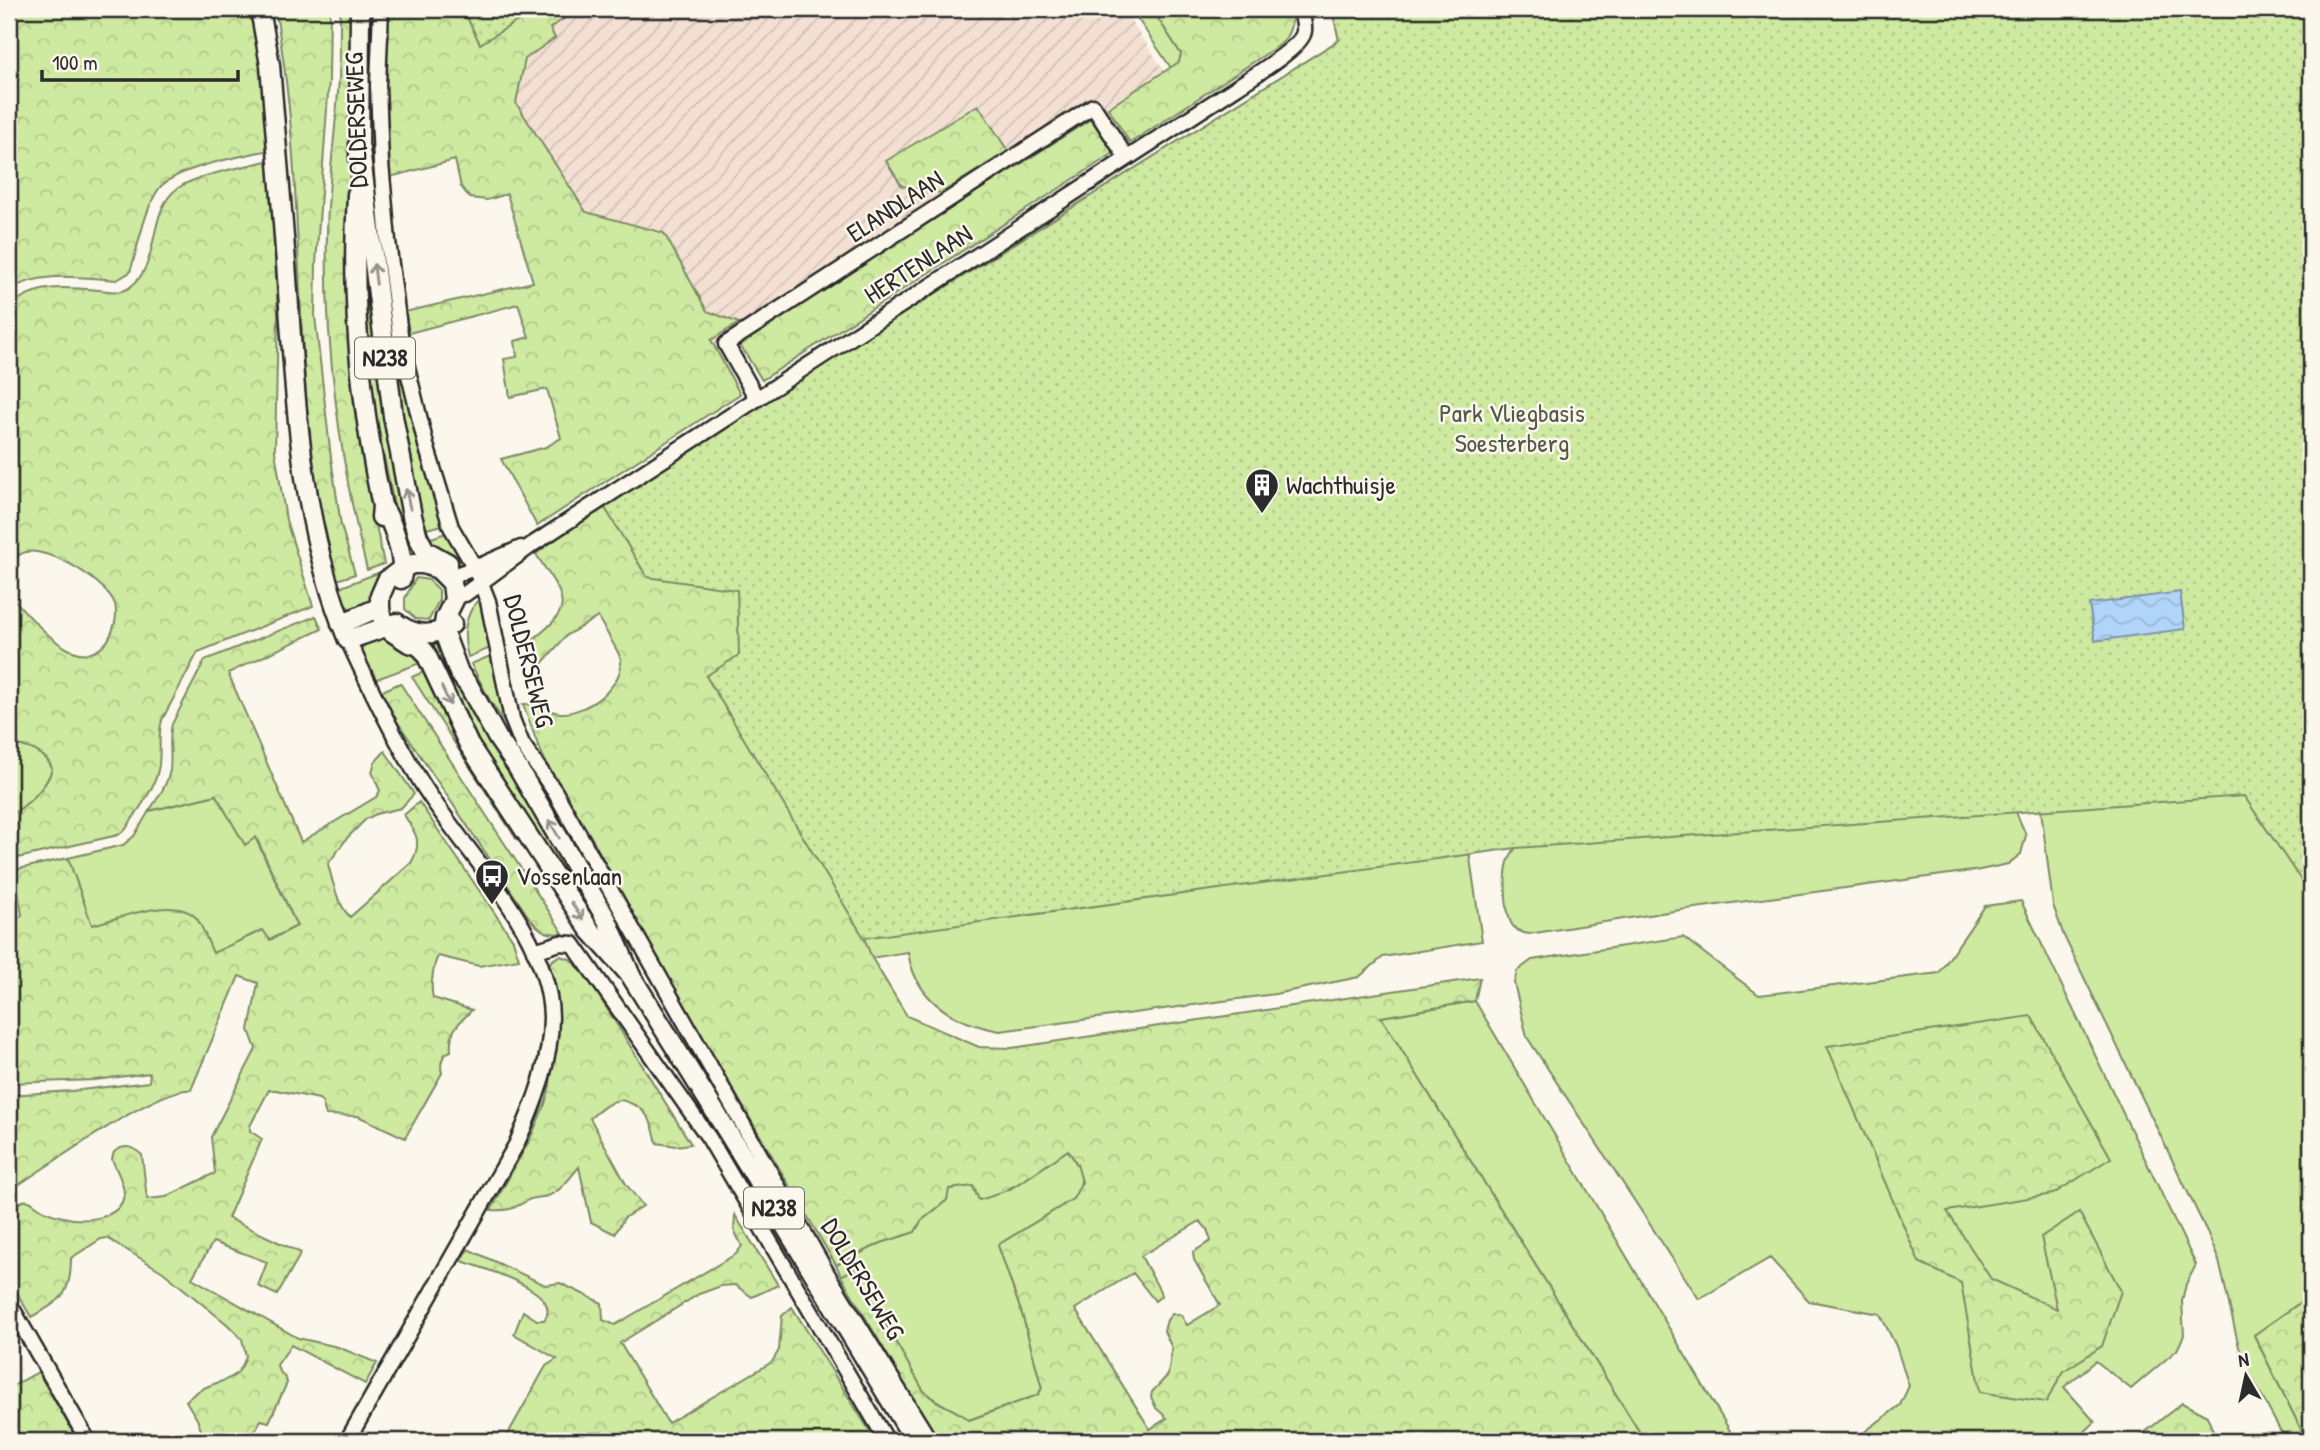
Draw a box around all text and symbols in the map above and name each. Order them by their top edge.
scale bar [42,38,238,82]
text: 100 m [52,48,98,77]
street label: DOLDERSEWEG [336,51,375,188]
street label: ELANDLAAN [840,161,950,250]
street label: HERTENLAAN [857,216,978,311]
one-way arrow [368,263,381,285]
road number: N238 [355,338,415,379]
park label: Park Vliegbasis Soesterberg [1439,395,1585,460]
building icon: Wachthuisje [1243,466,1281,515]
place label: Wachthuisje [1286,467,1396,502]
one-way arrow [401,488,415,511]
street label: DOLDERSEWEG [496,591,563,731]
one-way arrow [440,685,453,706]
one-way arrow [546,820,560,840]
bus stop icon: Vossenlaan [473,857,511,906]
place label: Vossenlaan [516,858,622,893]
one-way arrow [570,901,584,920]
road number: N238 [744,1188,804,1228]
street label: DOLDERSEWEG [814,1212,914,1346]
north arrow [2212,1342,2282,1412]
text: N [2236,1346,2250,1373]

